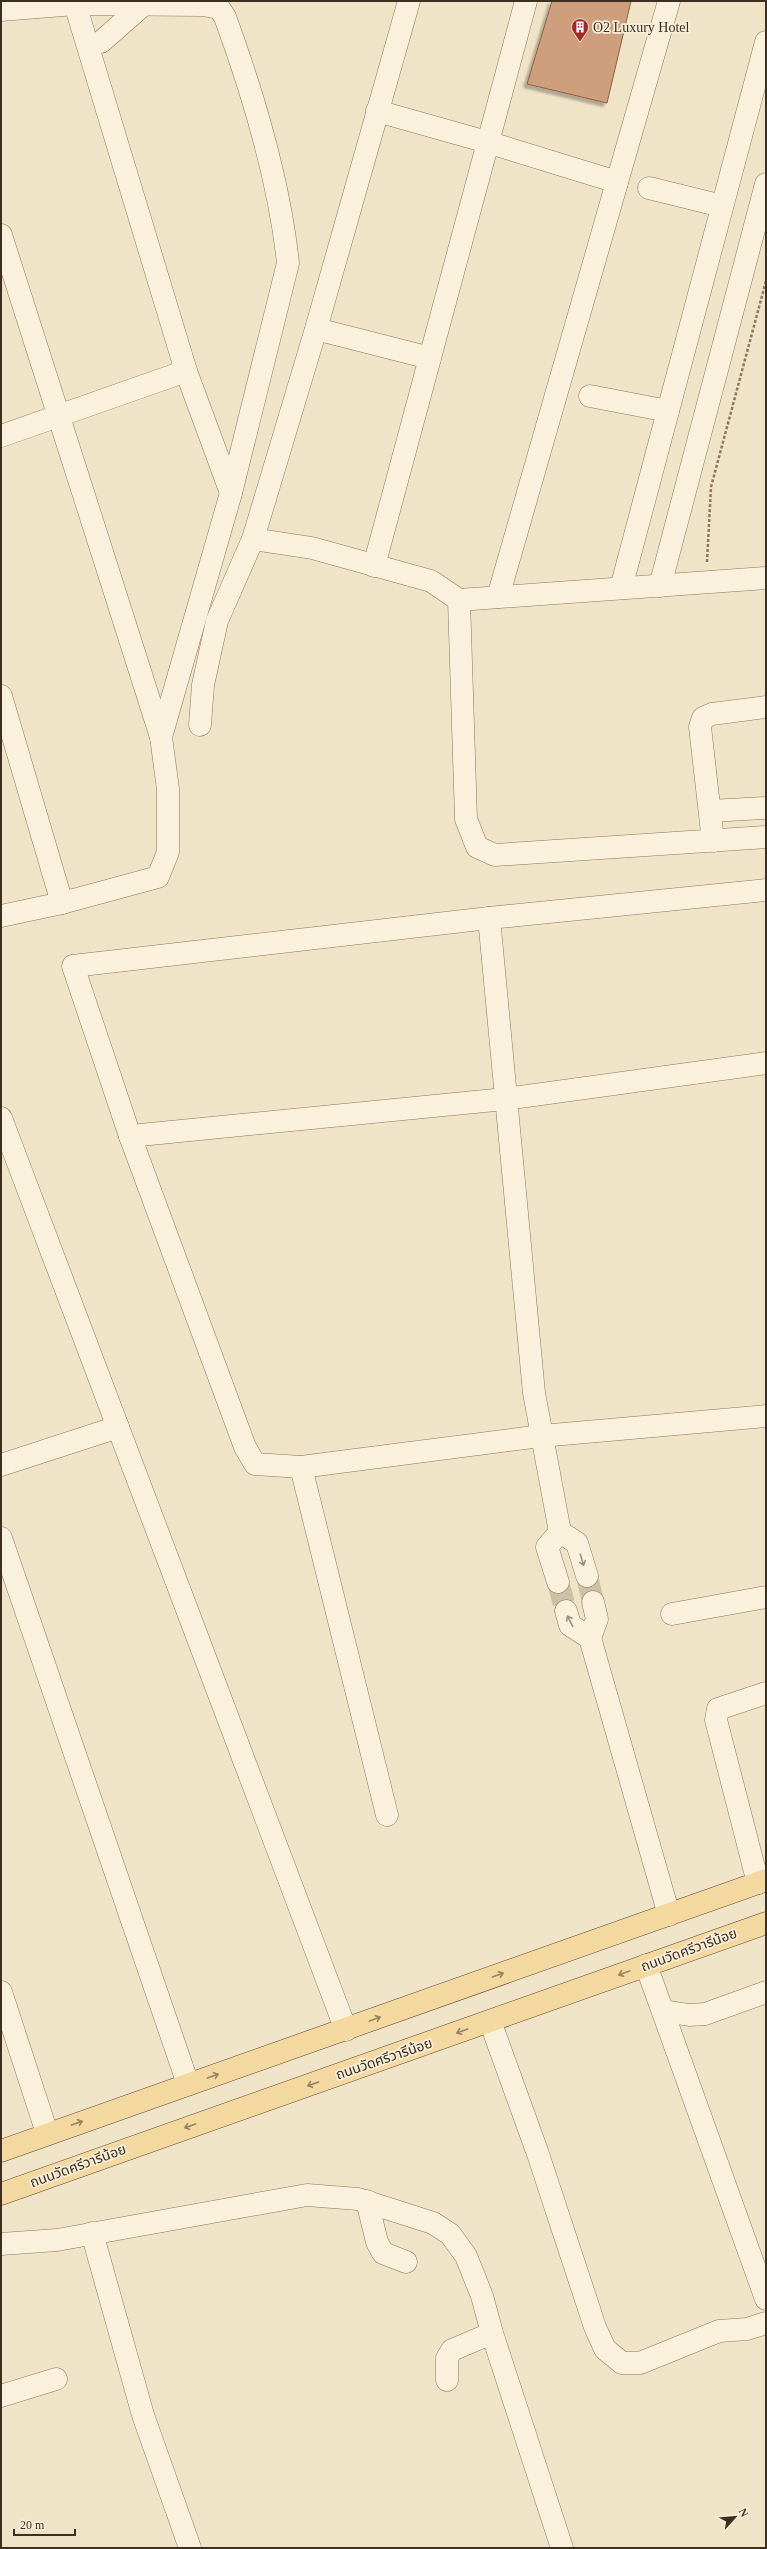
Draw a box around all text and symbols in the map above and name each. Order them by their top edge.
building icon: O2 Luxury Hotel [570,17,590,42]
place label: O2 Luxury Hotel [593,20,690,35]
one-way arrow [579,1553,586,1566]
one-way arrow [566,1615,573,1627]
street label: ถนนวัดศรีวารีน้อย [639,1926,739,1974]
one-way arrow [618,1970,630,1978]
one-way arrow [491,1971,503,1979]
one-way arrow [369,2015,381,2023]
one-way arrow [455,2028,468,2035]
street label: ถนนวัดศรีวารีน้อย [334,2035,434,2083]
one-way arrow [206,2072,219,2079]
one-way arrow [307,2080,319,2088]
one-way arrow [70,2119,83,2126]
one-way arrow [184,2123,196,2131]
street label: ถนนวัดศรีวารีน้อย [28,2142,128,2190]
north arrow [715,2497,755,2537]
text: N [737,2506,751,2519]
scale bar [14,2511,75,2537]
text: 20 m [20,2518,45,2532]

